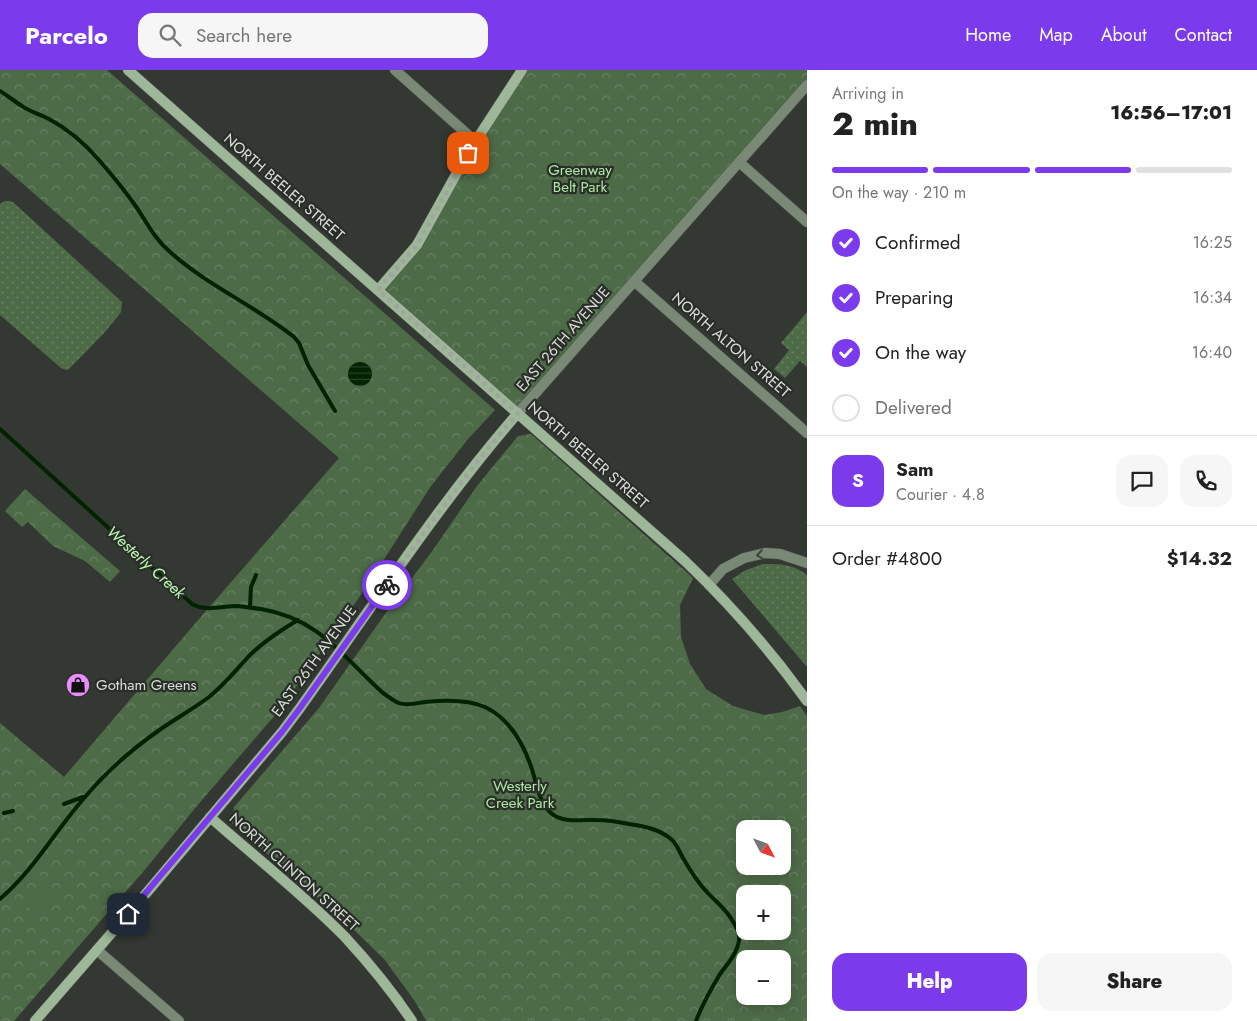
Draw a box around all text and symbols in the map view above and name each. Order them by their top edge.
search box [138,13,488,58]
text: Parcelo [25,18,108,53]
icon: search [156,21,184,49]
text: Search here [196,22,292,49]
text: Home [965,22,1011,48]
text: Map [1039,22,1073,48]
text: About [1101,22,1146,48]
text: Contact [1174,22,1232,48]
text: Arriving in [832,82,904,105]
text: 16:56–17:01 [1110,99,1232,126]
text: 2 min [832,101,918,147]
street label: NORTH BEELER STREET [219,128,349,246]
pin [447,132,489,174]
icon: bag [454,139,482,167]
park label: Greenway Belt Park [548,159,612,198]
text: On the way · 210 m [832,181,966,204]
icon: check [832,229,860,257]
text: Confirmed [875,229,961,256]
text: 16:25 [1193,231,1232,254]
street label: EAST 26TH AVENUE [511,282,615,396]
icon: check [832,284,860,312]
text: Preparing [875,284,953,311]
text: 16:34 [1193,286,1232,309]
street label: NORTH ALTON STREET [667,287,795,403]
icon: check [832,339,860,367]
text: On the way [875,339,966,366]
text: 16:40 [1192,341,1232,364]
text: Delivered [875,394,952,421]
street label: NORTH BEELER STREET [523,396,653,514]
button: chat [1116,455,1168,507]
button: phone [1180,455,1232,507]
text: Sam [896,456,934,483]
text: S [852,467,864,494]
text: Courier · 4.8 [896,483,985,506]
water label: Westerly Creek [101,520,191,605]
text: Order #4800 [832,545,942,572]
text: $14.32 [1167,545,1232,572]
one-way arrow [756,549,764,559]
courier [362,560,412,610]
icon: bike [373,571,401,599]
street label: EAST 26TH AVENUE [266,601,362,721]
shop icon: Gotham Greens [65,672,91,698]
place label: Gotham Greens [96,674,197,696]
park label: Westerly Creek Park [486,775,555,814]
street label: NORTH CLINTON STREET [224,808,364,936]
north arrow [736,820,791,875]
map controls [736,820,791,1005]
button: + [736,885,791,940]
pin [107,893,149,935]
icon: home [114,900,142,928]
button: − [736,950,791,1005]
button: Help [832,953,1027,1011]
button: Share [1037,953,1232,1011]

